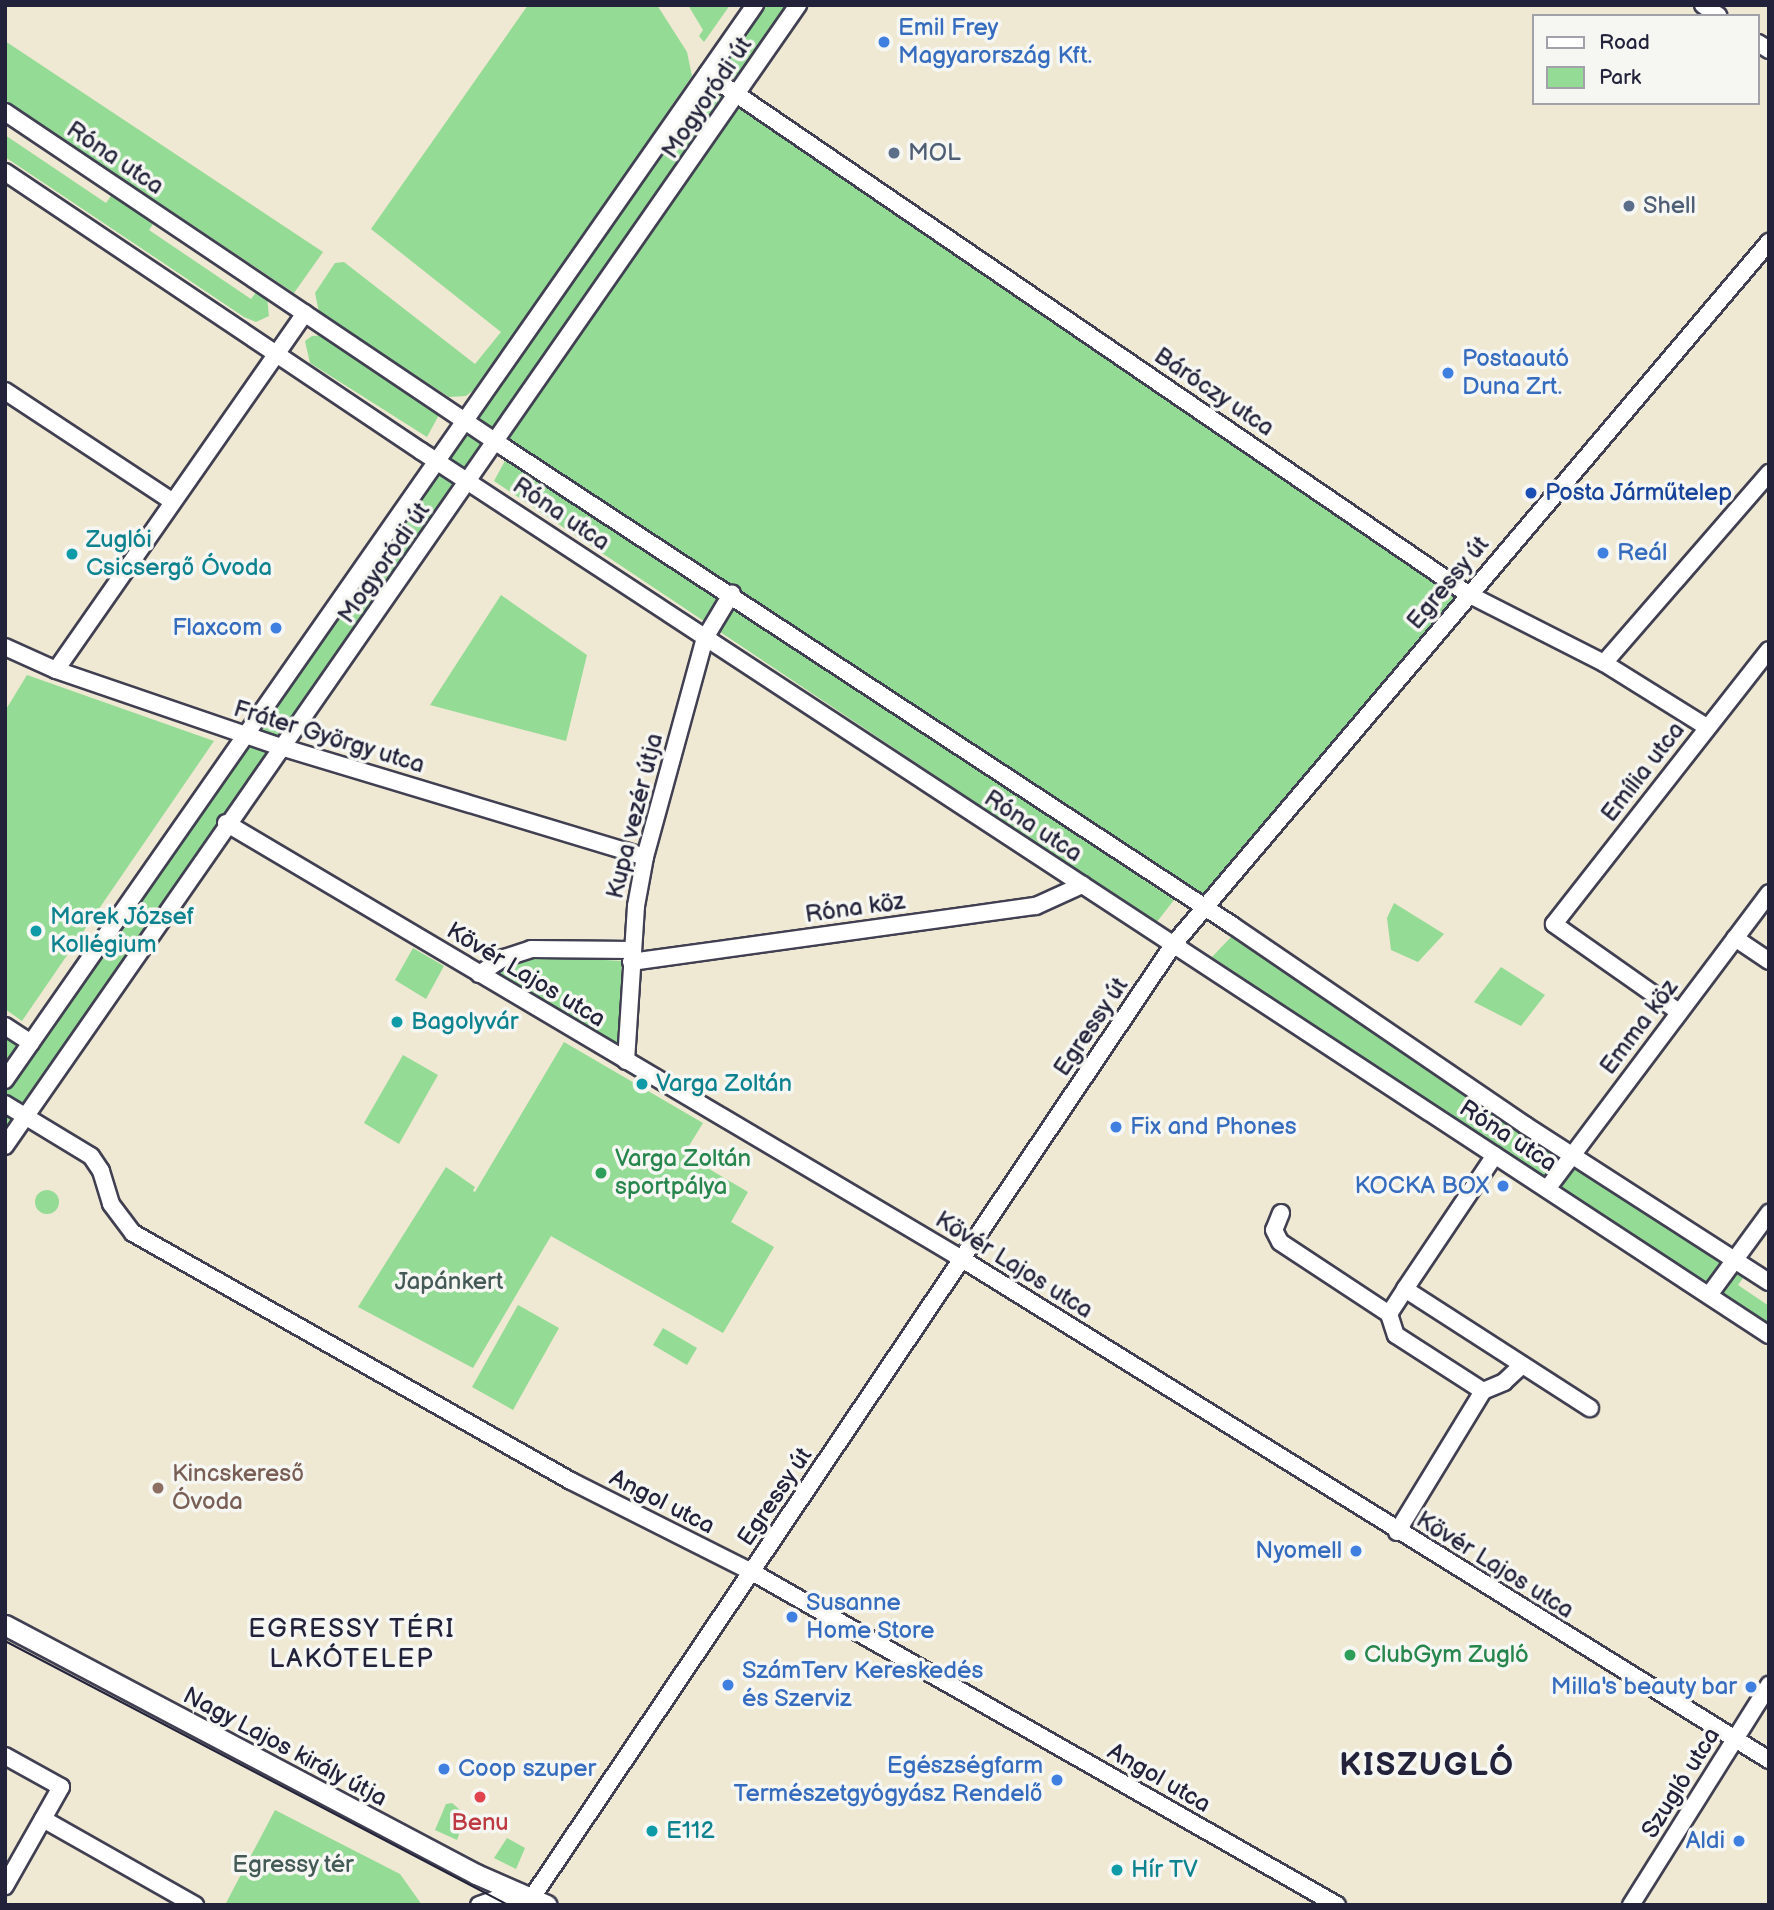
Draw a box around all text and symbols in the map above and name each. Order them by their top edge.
place label: Emil Frey Magyarország Kft. [898,14,1092,70]
legend [1532,14,1760,105]
text: Road [1599,30,1650,55]
street label: Mogyoródi út [656,32,758,164]
marker: Emil Frey Magyarország Kft. [876,34,892,50]
text: Park [1599,65,1641,90]
street label: Róna utca [61,115,169,201]
place label: MOL [908,139,961,167]
marker: MOL [886,145,902,161]
place label: Shell [1643,192,1696,220]
marker: Shell [1621,198,1637,214]
street label: Báróczy utca [1148,341,1280,443]
place label: Postaautó Duna Zrt. [1462,345,1569,401]
marker: Postaautó Duna Zrt. [1440,365,1456,381]
street label: Róna utca [507,471,615,557]
place label: Posta Járműtelep [1545,479,1733,507]
marker: Posta Járműtelep [1523,485,1539,501]
street label: Mogyoródi út [332,497,436,629]
place label: Zuglói Csicsergő Óvoda [86,526,272,582]
street label: Egressy út [1400,530,1496,636]
place label: Reál [1617,539,1667,567]
marker: Reál [1595,545,1611,561]
marker: Zuglói Csicsergő Óvoda [64,546,80,562]
place label: Flaxcom [172,614,262,642]
marker: Flaxcom [268,620,284,636]
street label: Fráter György utca [229,694,429,780]
street label: Emília utca [1595,716,1691,828]
street label: Kupa vezér útja [601,730,669,902]
street label: Róna utca [979,784,1087,868]
street label: Róna köz [803,887,907,929]
place label: Marek József Kollégium [50,903,195,959]
street label: Kövér Lajos utca [441,916,611,1034]
marker: Marek József Kollégium [28,923,44,939]
street label: Egressy út [1047,972,1135,1082]
street label: Emma köz [1594,974,1684,1080]
place label: Bagolyvár [411,1008,518,1036]
marker: Bagolyvár [389,1014,405,1030]
place label: Varga Zoltán [656,1070,792,1098]
marker: Varga Zoltán [634,1076,650,1092]
street label: Róna utca [1454,1094,1562,1178]
place label: Fix and Phones [1130,1113,1297,1141]
marker: Fix and Phones [1108,1119,1124,1135]
place label: Varga Zoltán sportpálya [615,1145,751,1201]
marker: Varga Zoltán sportpálya [593,1165,609,1181]
place label: KOCKA BOX [1354,1172,1489,1200]
marker: KOCKA BOX [1495,1178,1511,1194]
street label: Kövér Lajos utca [930,1205,1098,1325]
park label: Japánkert [395,1268,503,1296]
street label: Egressy út [731,1442,819,1552]
place label: Kincskereső Óvoda [172,1460,304,1516]
street label: Angol utca [605,1463,719,1541]
marker: Kincskereső Óvoda [150,1480,166,1496]
street label: Kövér Lajos utca [1411,1505,1579,1625]
place label: Nyomell [1255,1537,1342,1565]
marker: Nyomell [1348,1543,1364,1559]
place label: Susanne Home Store [806,1589,935,1645]
marker: Susanne Home Store [784,1609,800,1625]
district label: EGRESSY TÉRI LAKÓTELEP [249,1614,455,1676]
place label: ClubGym Zugló [1364,1641,1529,1669]
marker: ClubGym Zugló [1342,1647,1358,1663]
place label: SzámTerv Kereskedés és Szerviz [742,1657,983,1713]
place label: Milla's beauty bar [1549,1673,1737,1701]
marker: SzámTerv Kereskedés és Szerviz [720,1677,736,1693]
marker: Milla's beauty bar [1743,1679,1759,1695]
street label: Nagy Lajos király útja [177,1680,393,1814]
street label: Szugló utca [1636,1722,1726,1844]
street label: Angol utca [1102,1737,1216,1819]
district label: KISZUGLÓ [1340,1747,1514,1785]
place label: Egészségfarm Természetgyógyász Rendelő [734,1752,1043,1808]
place label: Coop szuper [458,1755,596,1783]
marker: Coop szuper [436,1761,452,1777]
marker: Egészségfarm Természetgyógyász Rendelő [1049,1772,1065,1788]
marker: Benu [472,1789,488,1805]
place label: Benu [451,1809,509,1837]
place label: E112 [666,1817,715,1845]
marker: E112 [644,1823,660,1839]
place label: Aldi [1686,1827,1725,1855]
marker: Aldi [1731,1833,1747,1849]
park label: Egressy tér [231,1851,355,1879]
place label: Hír TV [1131,1856,1199,1884]
marker: Hír TV [1109,1862,1125,1878]

